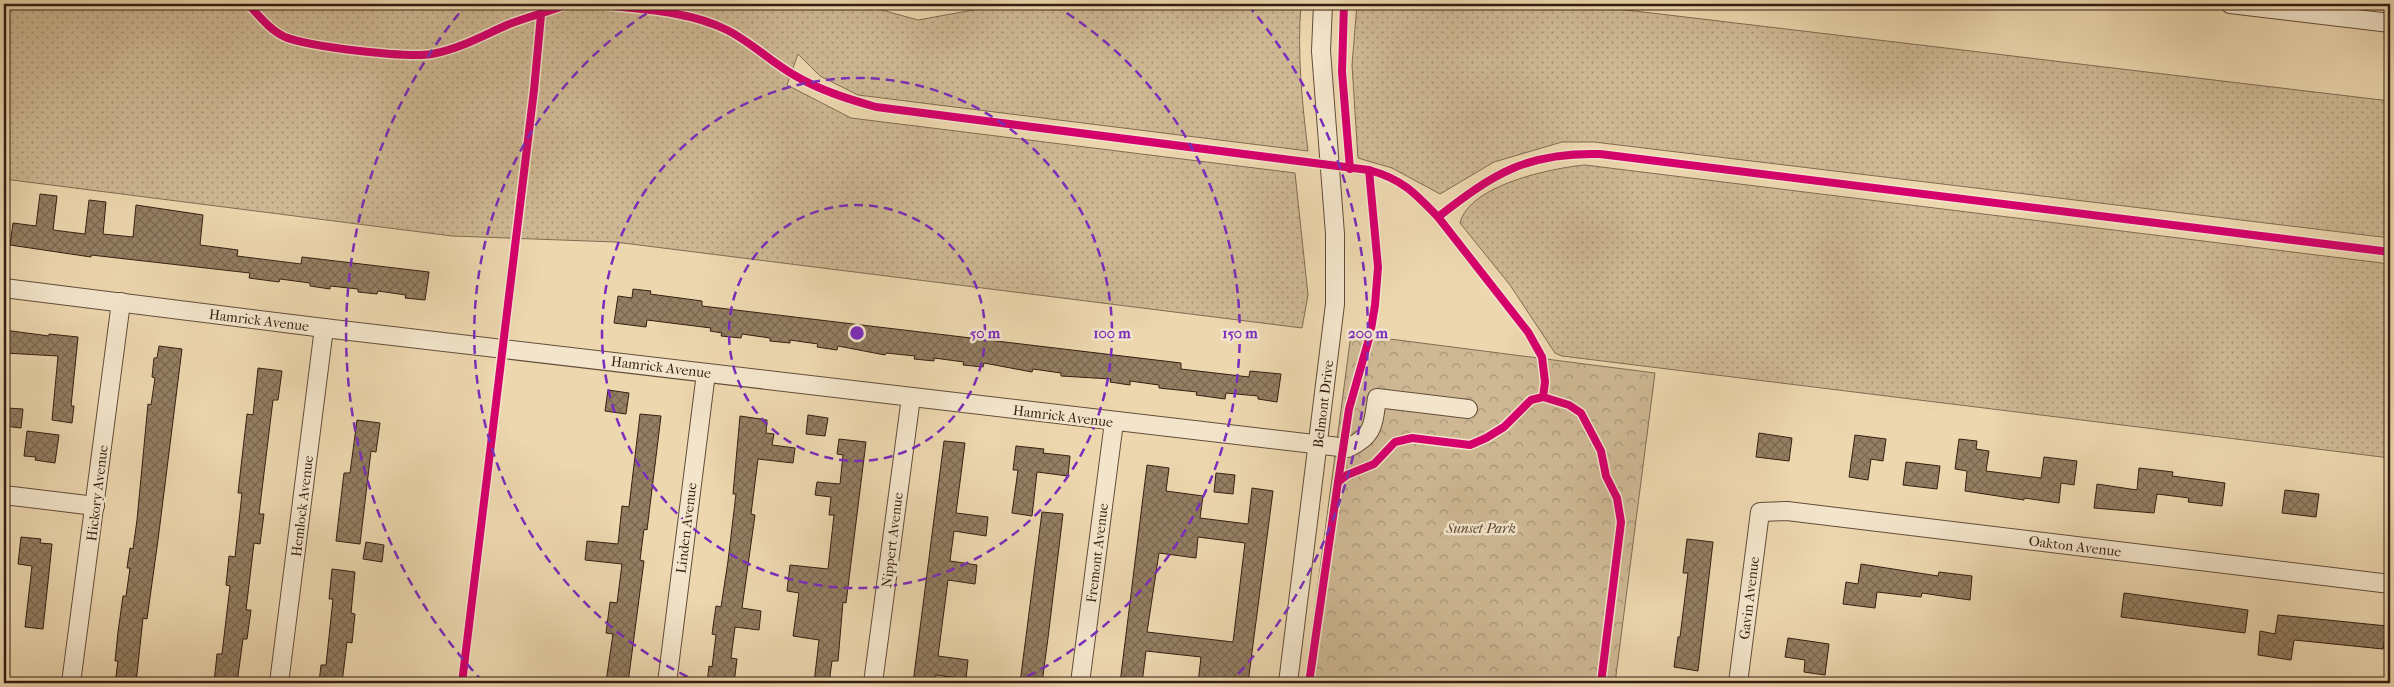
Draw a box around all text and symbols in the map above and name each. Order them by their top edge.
street label: Hamrick Avenue [208,306,310,335]
centre of rings [848,324,866,342]
text: 50 m [970,324,1001,342]
text: 100 m [1093,324,1131,342]
text: 150 m [1222,324,1258,342]
text: 200 m [1348,324,1388,342]
street label: Hamrick Avenue [610,353,712,382]
street label: Belmont Drive [1310,359,1337,449]
street label: Hamrick Avenue [1012,402,1114,431]
street label: Hickory Avenue [83,444,112,542]
street label: Hemlock Avenue [288,454,317,558]
street label: Linden Avenue [672,482,701,575]
street label: Nippert Avenue [878,491,907,589]
street label: Fremont Avenue [1083,502,1112,604]
park label: Sunset Park [1445,520,1516,537]
street label: Oakton Avenue [2028,532,2122,561]
street label: Gavin Avenue [1736,555,1763,641]

